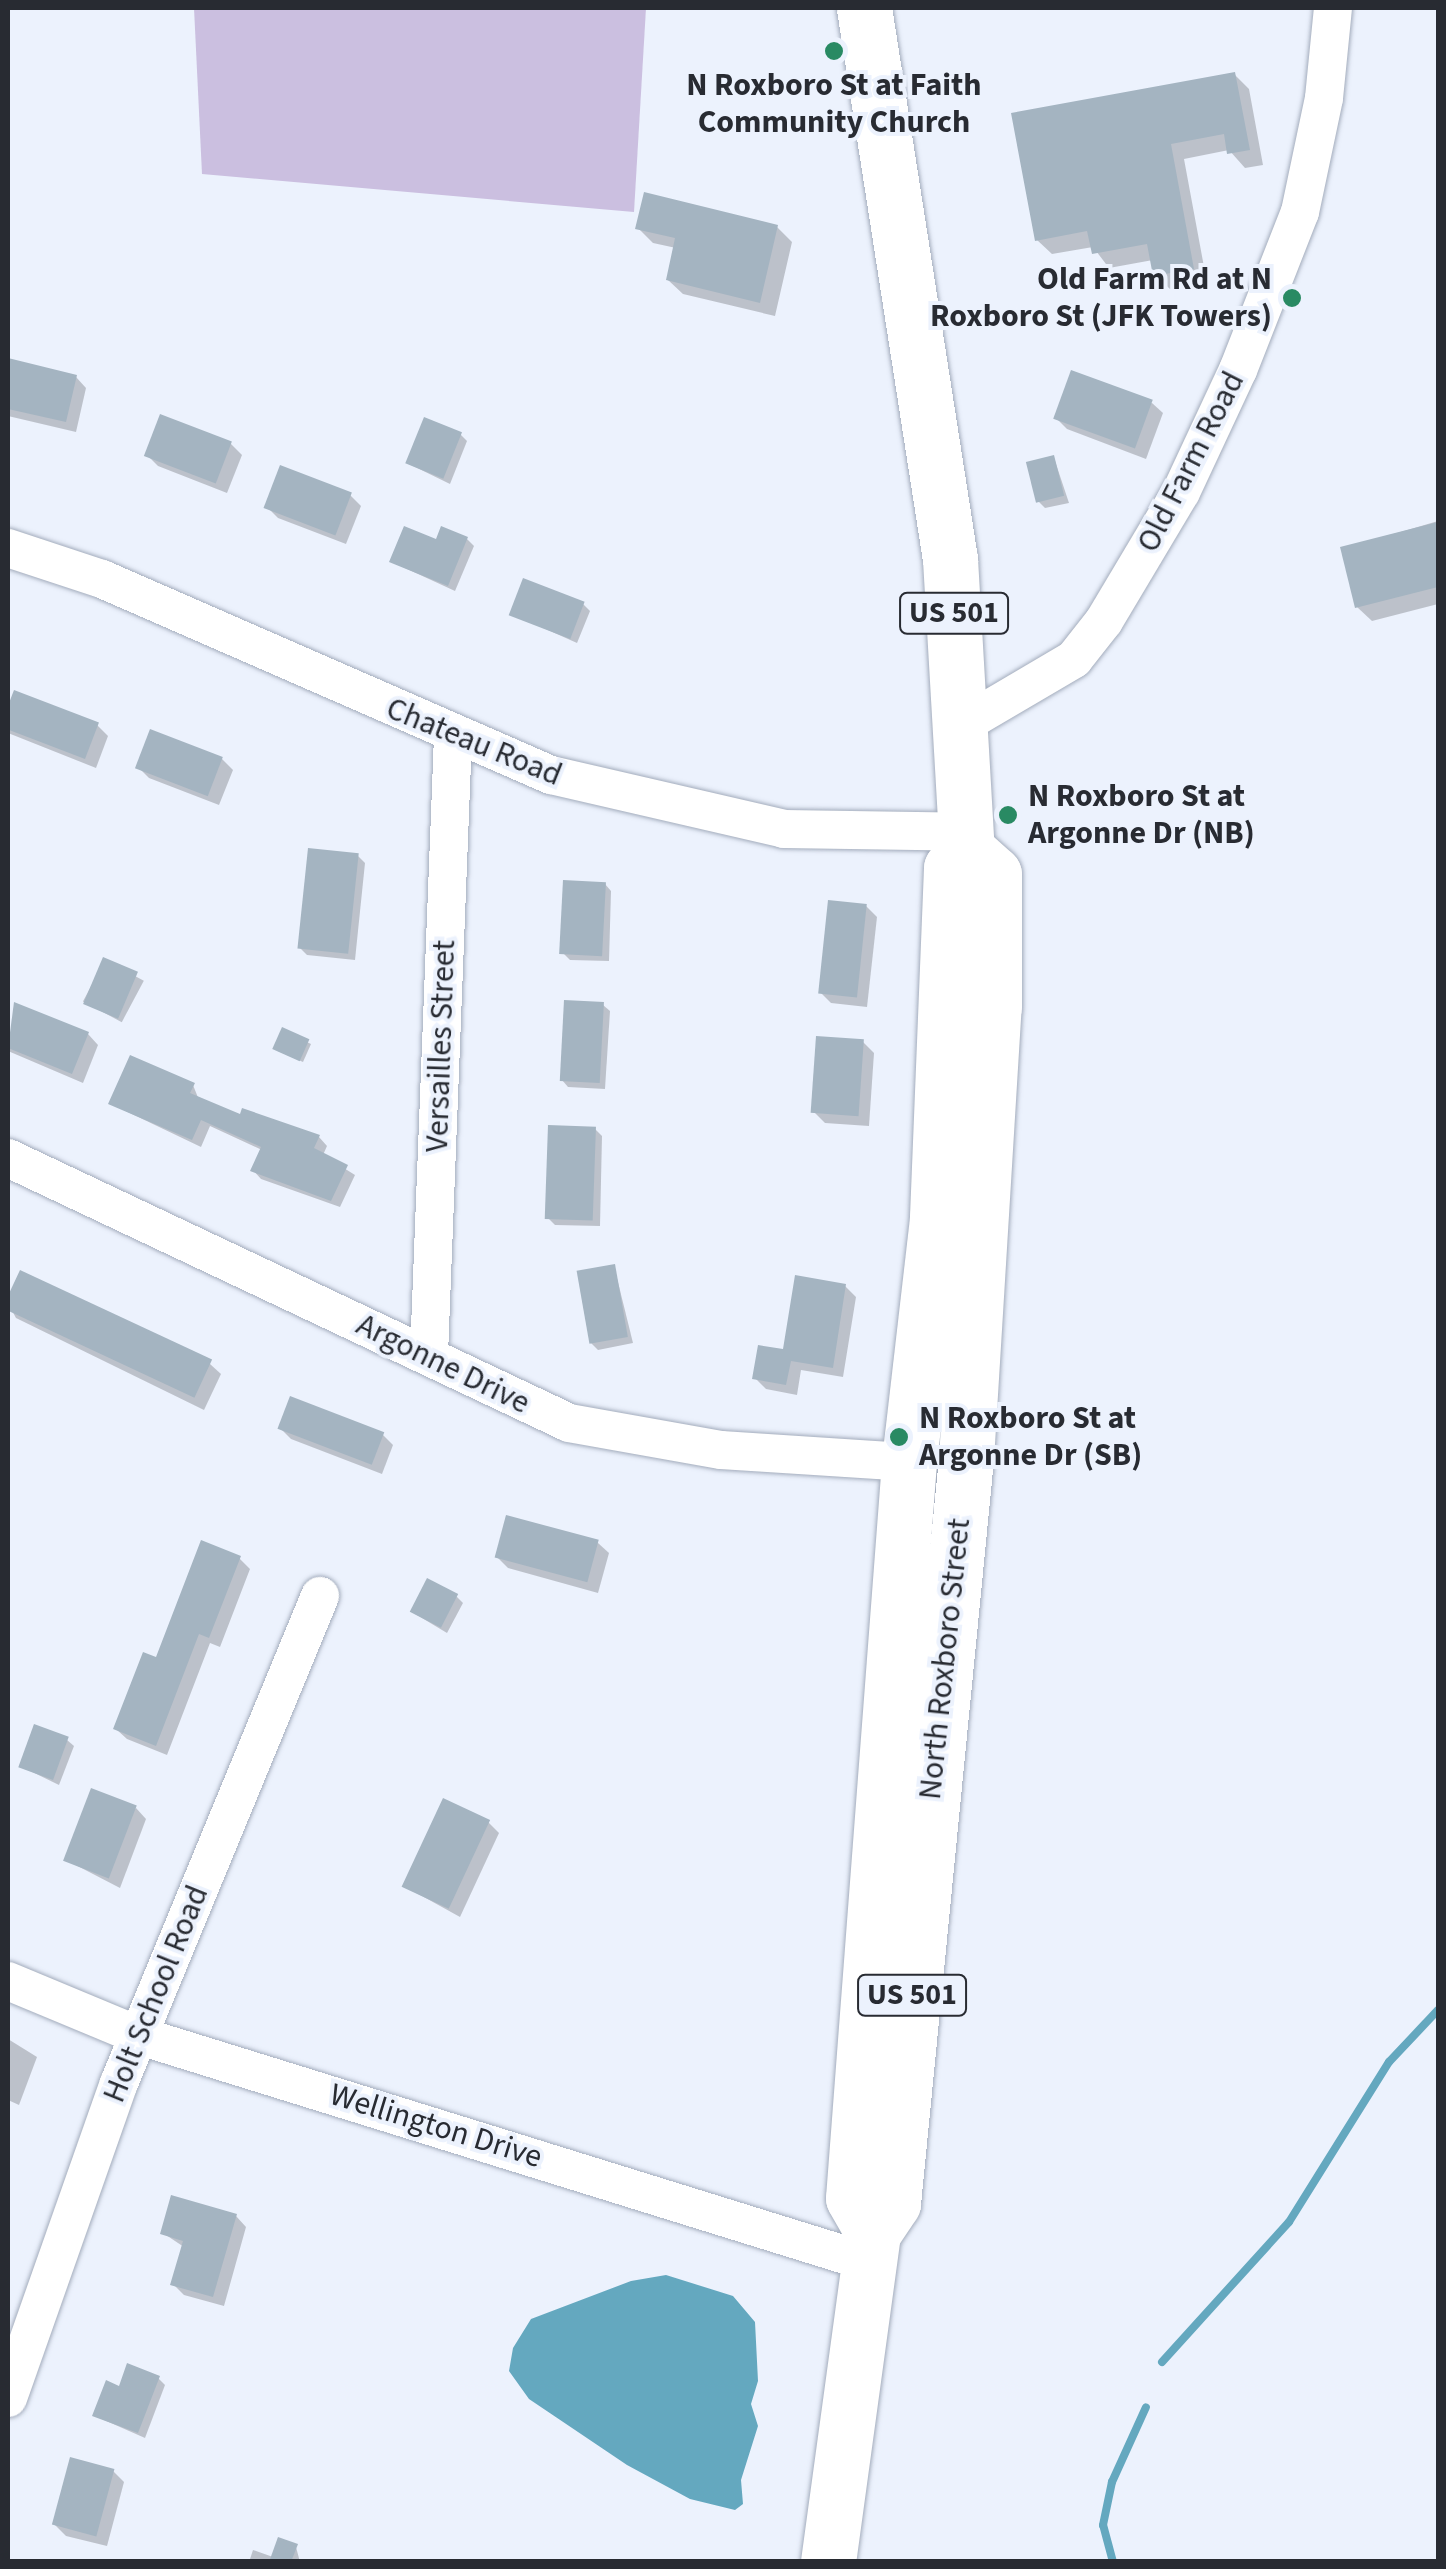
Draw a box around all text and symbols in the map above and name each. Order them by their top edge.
marker: N Roxboro St at Faith Community Church [823,40,845,62]
place label: N Roxboro St at Faith Community Church [686,67,982,142]
place label: Old Farm Rd at N Roxboro St (JFK Towers) [930,261,1272,336]
marker: Old Farm Rd at N Roxboro St (JFK Towers) [1281,287,1303,309]
street label: Old Farm Road [1129,365,1253,559]
road number: US 501 [899,588,1009,638]
street label: Chateau Road [381,689,567,795]
place label: N Roxboro St at Argonne Dr (NB) [1028,778,1255,853]
marker: N Roxboro St at Argonne Dr (NB) [997,804,1019,826]
street label: Versailles Street [418,939,464,1153]
street label: Argonne Drive [350,1306,536,1422]
place label: N Roxboro St at Argonne Dr (SB) [919,1400,1142,1475]
marker: N Roxboro St at Argonne Dr (SB) [888,1426,910,1448]
street label: North Roxboro Street [911,1517,979,1801]
street label: Holt School Road [95,1880,217,2108]
road number: US 501 [857,1970,967,2020]
street label: Wellington Drive [325,2076,547,2176]

